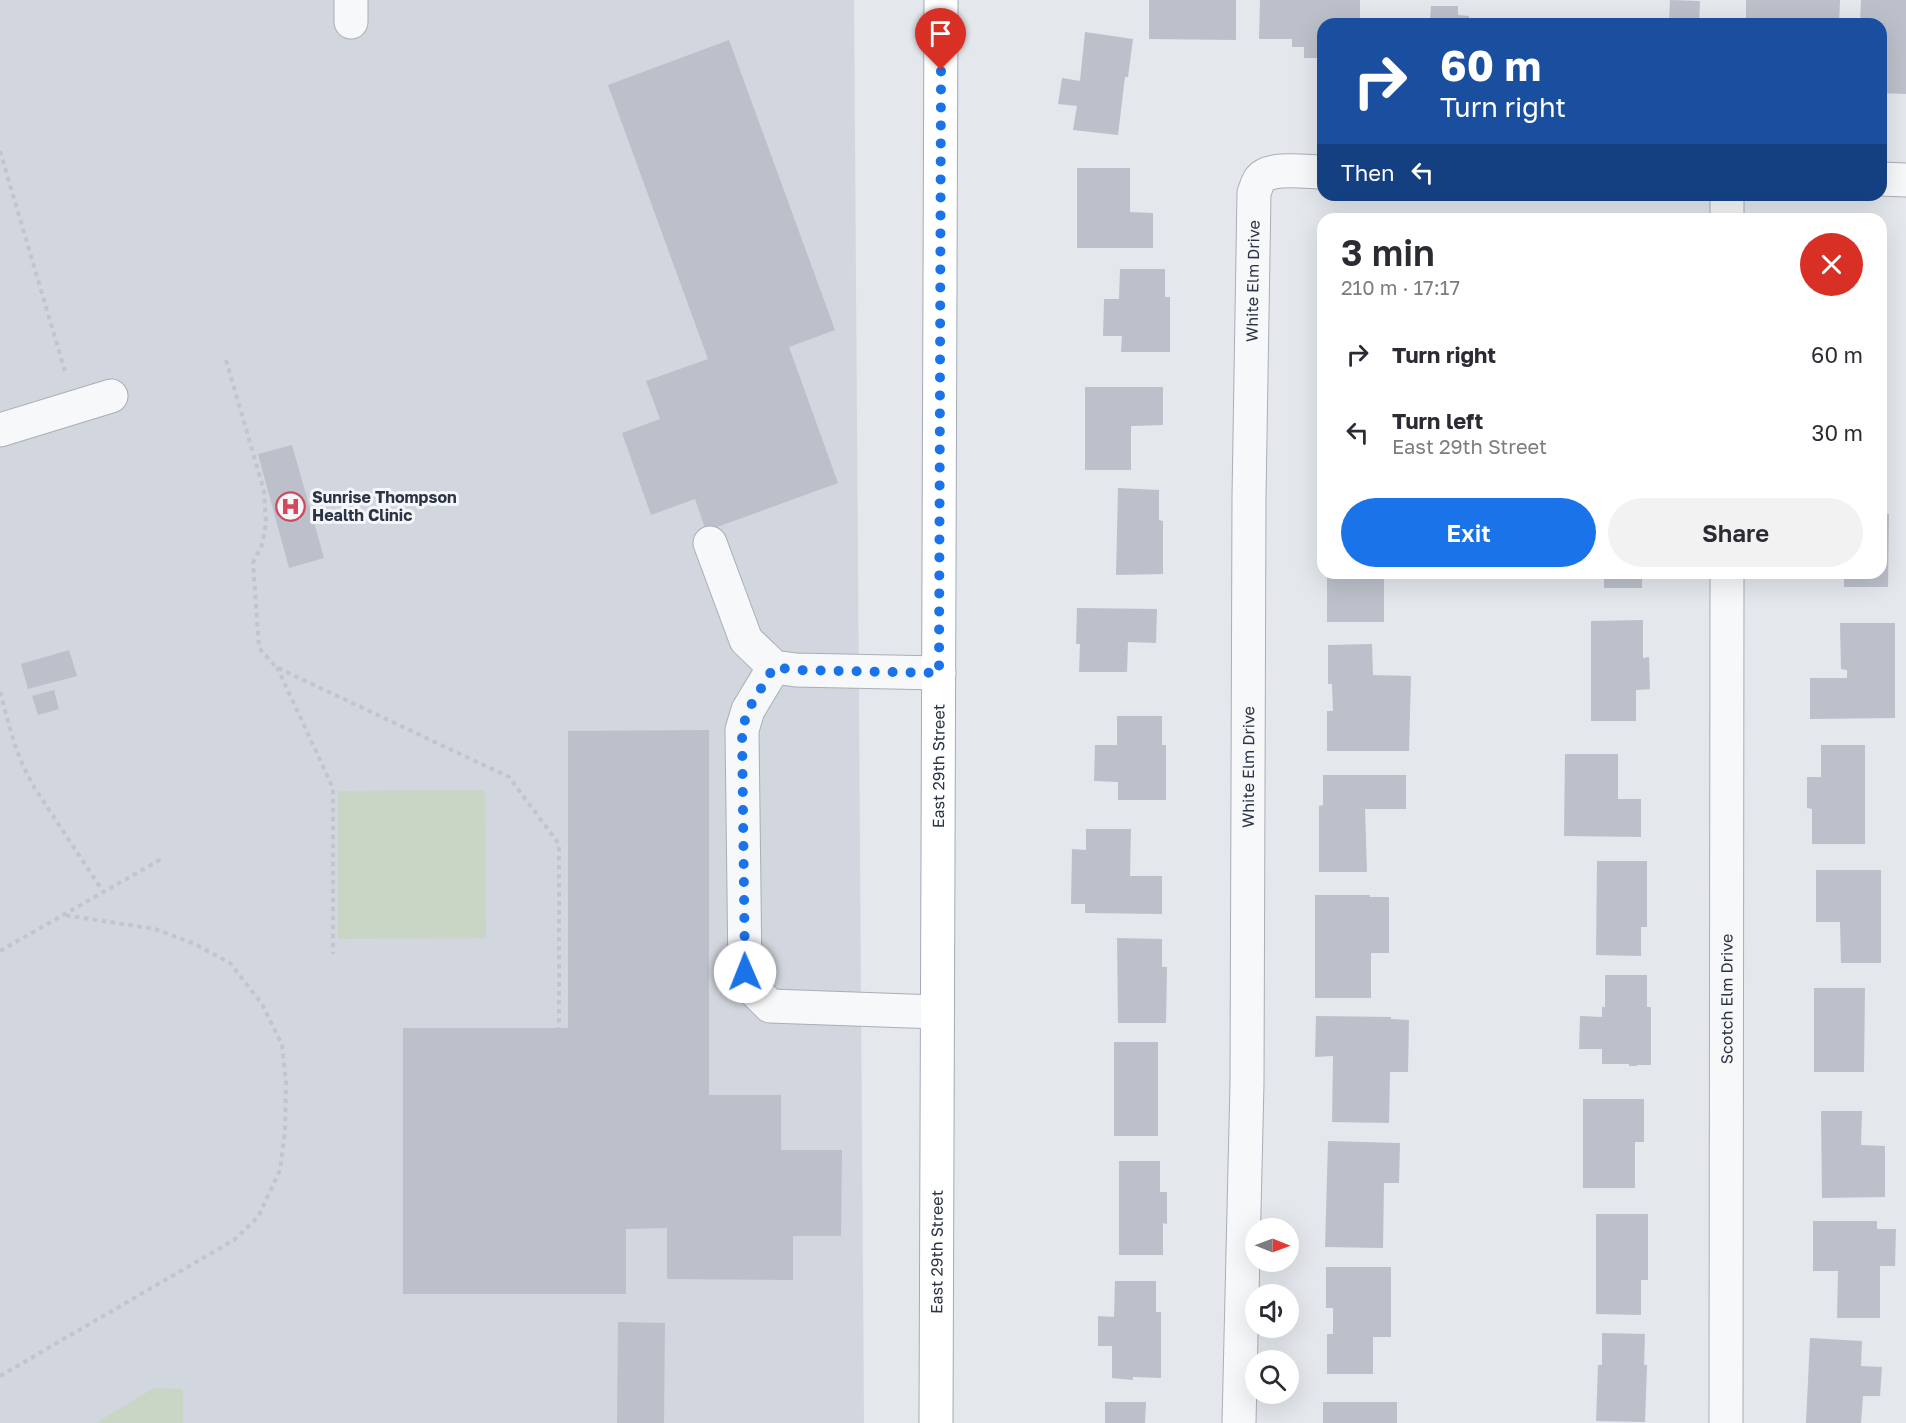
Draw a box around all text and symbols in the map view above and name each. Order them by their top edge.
pin [915,8,966,70]
icon: arrive [924,17,957,50]
text: 60 m [1440,40,1541,90]
icon: right [1341,42,1419,120]
text: Turn right [1440,91,1566,123]
icon: left [1406,156,1439,189]
text: Then [1341,159,1394,186]
street label: White Elm Drive [1242,220,1264,342]
text: 3 min [1341,231,1435,274]
button: close [1800,233,1863,296]
text: 210 m · 17:17 [1341,275,1460,299]
icon: right [1341,338,1374,371]
text: Turn right [1392,341,1496,368]
text: 60 m [1811,341,1863,368]
text: Turn left [1392,407,1483,434]
icon: left [1341,416,1374,449]
text: 30 m [1812,419,1863,446]
text: East 29th Street [1392,434,1547,458]
place label: Sunrise Thompson Health Clinic [312,487,457,525]
hospital icon: Sunrise Thompson Health Clinic [275,490,307,522]
button: Exit [1341,498,1596,567]
button: Share [1608,498,1863,567]
street label: East 29th Street [928,704,949,828]
street label: White Elm Drive [1238,706,1258,828]
street label: Scotch Elm Drive [1716,934,1737,1064]
position arrow [713,940,777,1004]
street label: East 29th Street [926,1190,947,1314]
north arrow [1245,1218,1299,1272]
map controls [1245,1218,1299,1404]
button: sound [1245,1284,1299,1338]
button: search [1245,1350,1299,1404]

